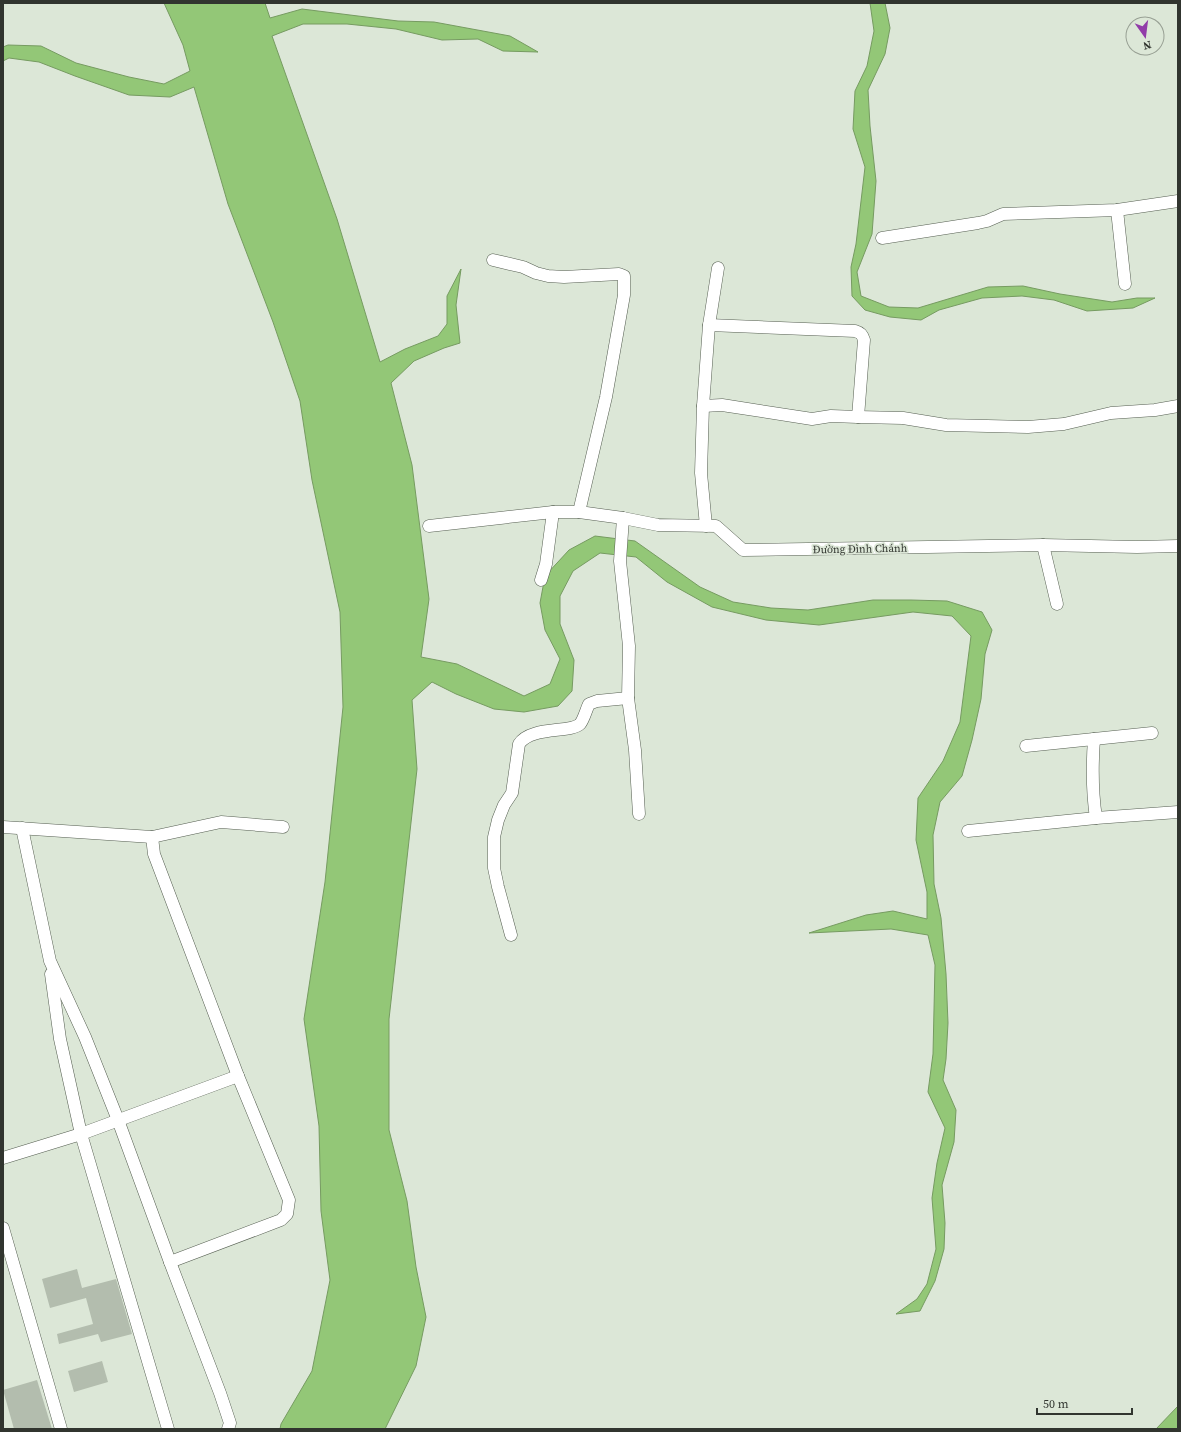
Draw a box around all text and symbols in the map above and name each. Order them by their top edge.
north arrow [1125,16,1165,56]
text: N [1142,37,1153,53]
street label: Đường Đình Chánh [813,541,908,557]
scale bar [1037,1390,1132,1416]
text: 50 m [1043,1396,1069,1412]

